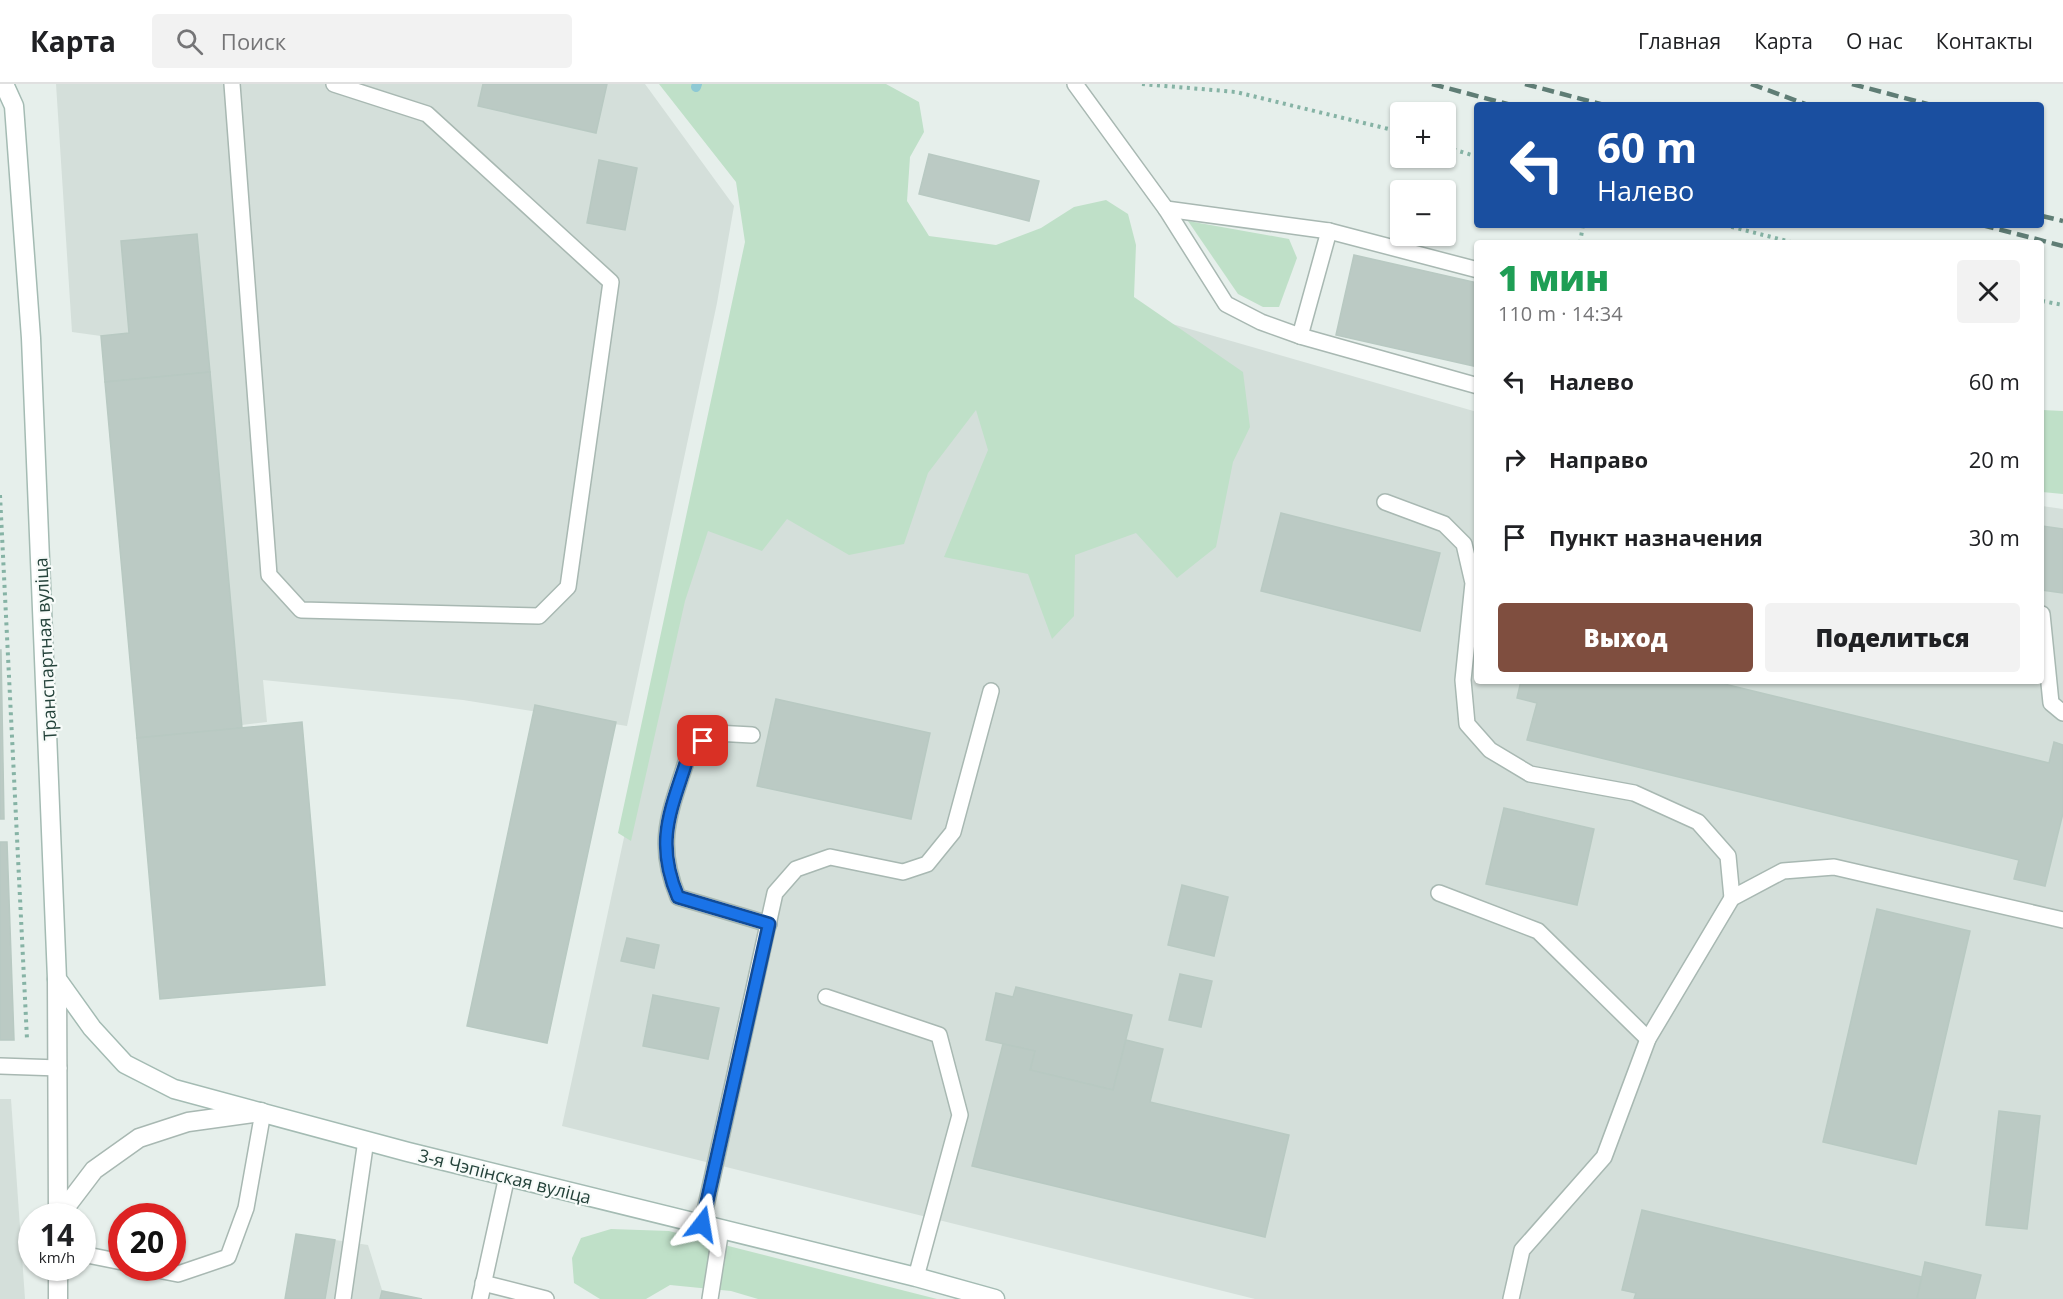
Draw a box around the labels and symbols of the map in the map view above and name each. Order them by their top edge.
street label: Транспартная вуліца [28,557,62,741]
pin [677,715,728,766]
street label: 3-я Чэпінская вуліца [416,1143,594,1209]
position arrow [670,1192,734,1256]
speed limit sign: 20 [108,1203,186,1281]

